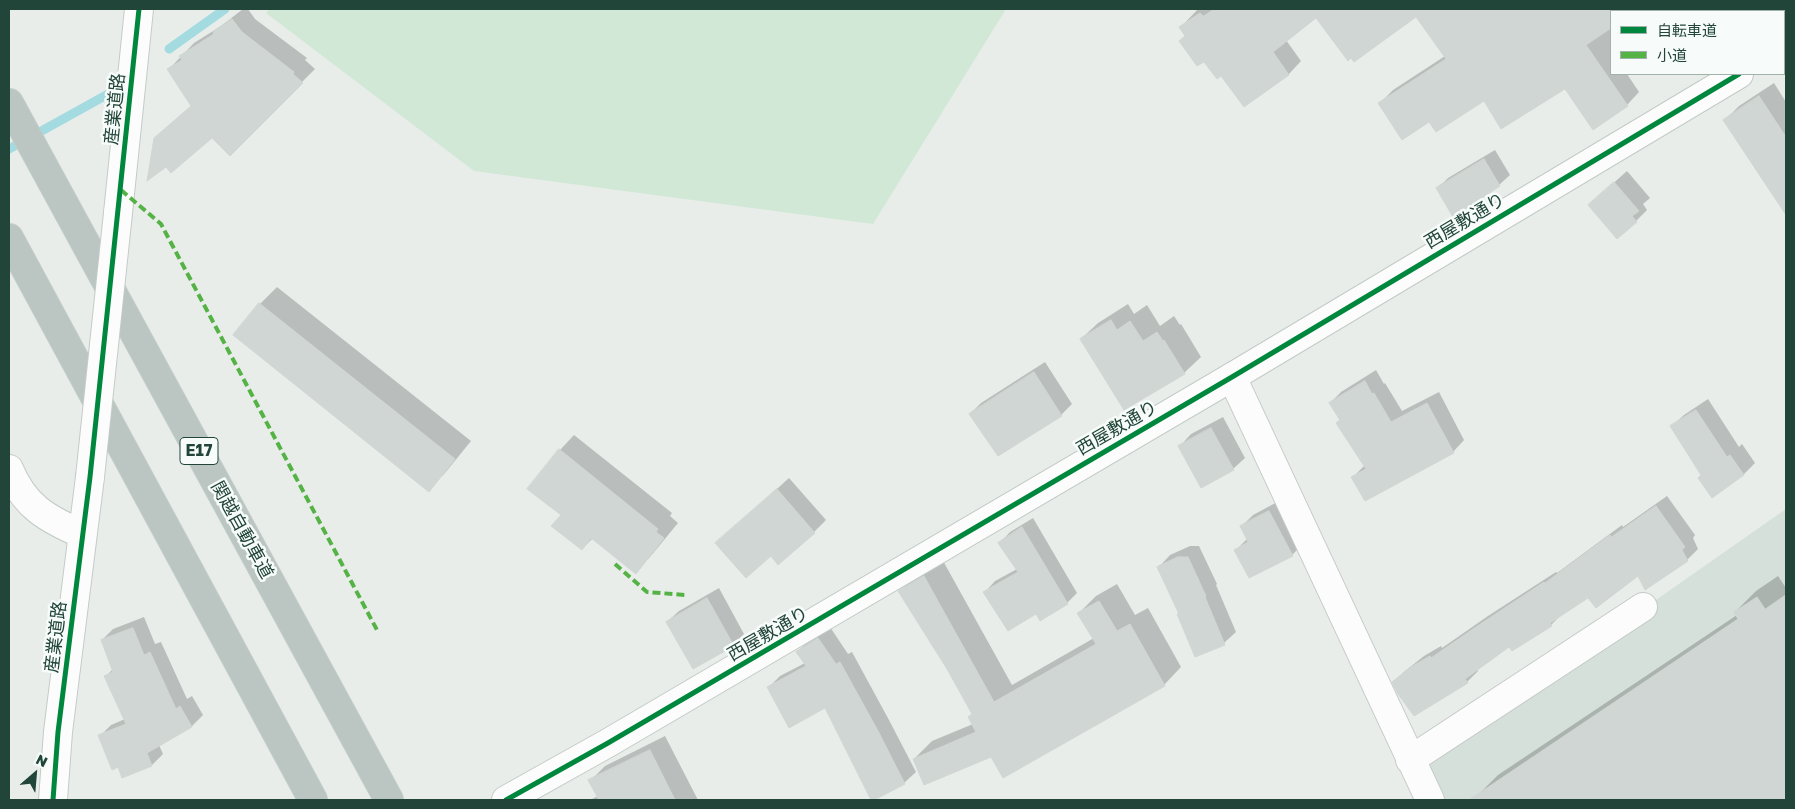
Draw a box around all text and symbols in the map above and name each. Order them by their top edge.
legend [1610,10,1785,75]
text: 自転車道 [1657,21,1717,39]
text: 小道 [1657,46,1687,64]
street label: 産業道路 [100,72,130,146]
street label: 西屋敷通り [1421,189,1509,253]
street label: 西屋敷通り [1073,396,1161,460]
road number: E17 [180,438,218,464]
street label: 関越自動車道 [206,478,278,582]
street label: 産業道路 [41,600,71,674]
street label: 西屋敷通り [724,602,812,666]
north arrow [10,749,60,799]
text: N [33,750,51,770]

